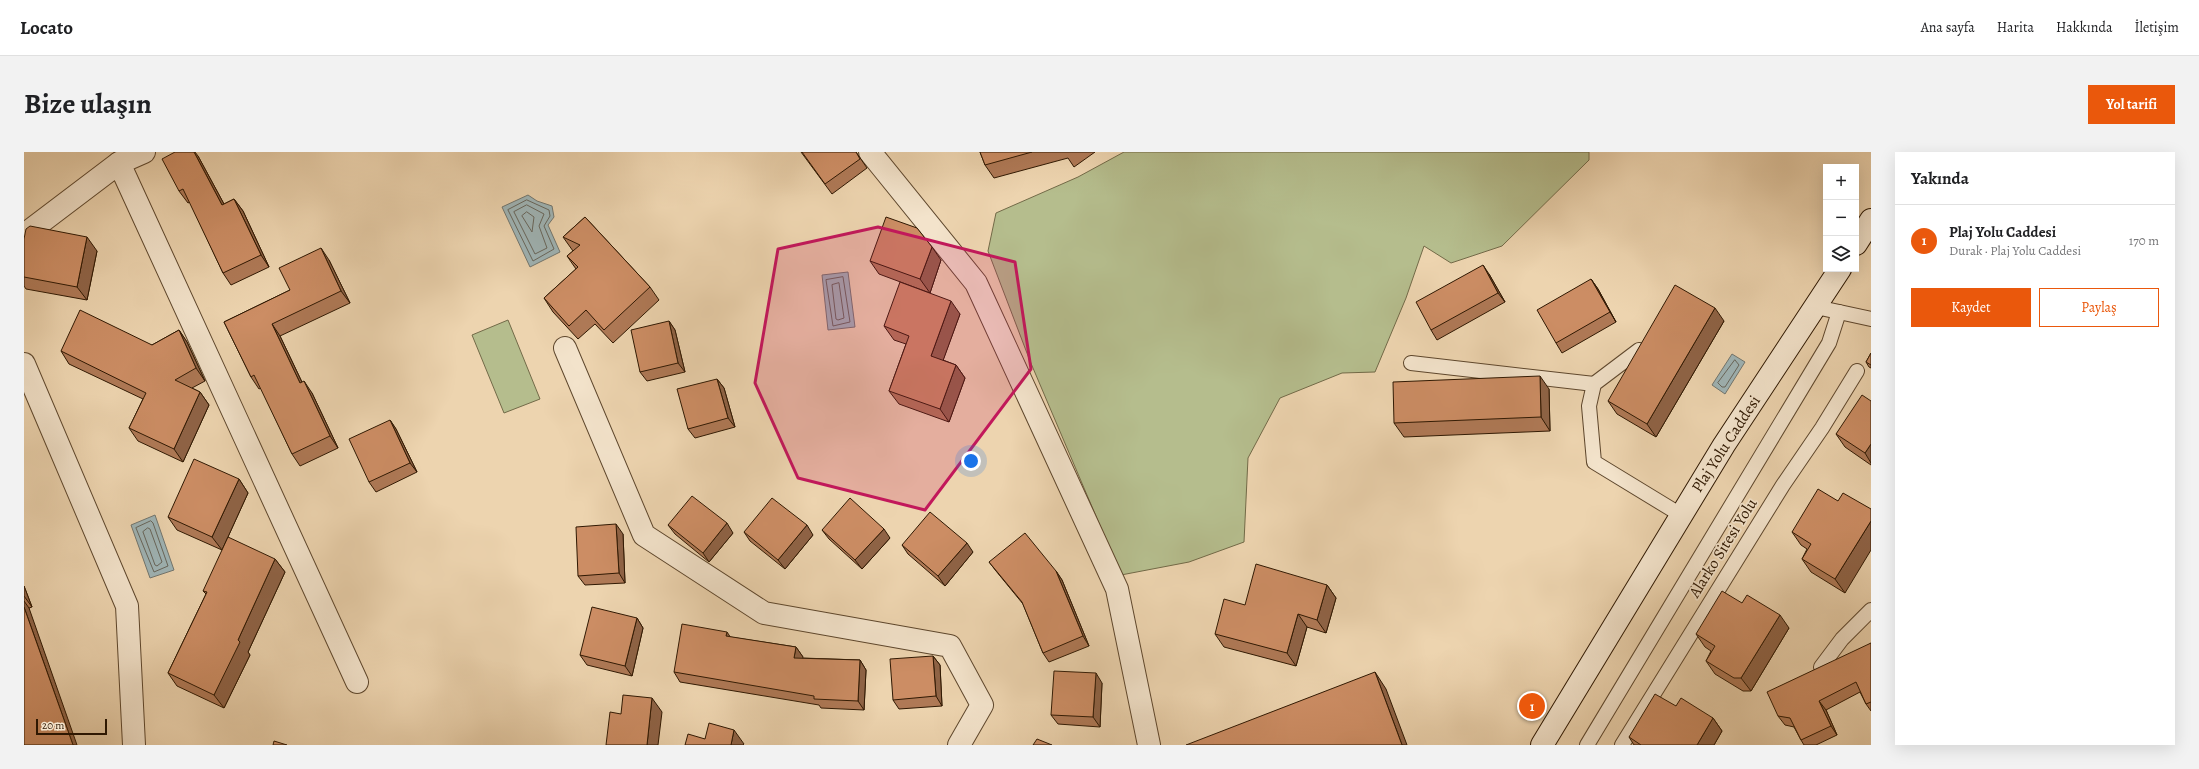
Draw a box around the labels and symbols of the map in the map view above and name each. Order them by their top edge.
street label: Plaj Yolu Caddesi [1686,391,1766,497]
your location [961,451,981,471]
street label: Alarko Sitesi Yolu [1683,494,1762,603]
pin: 1 [1519,691,1545,721]
scale bar [36,717,107,736]

